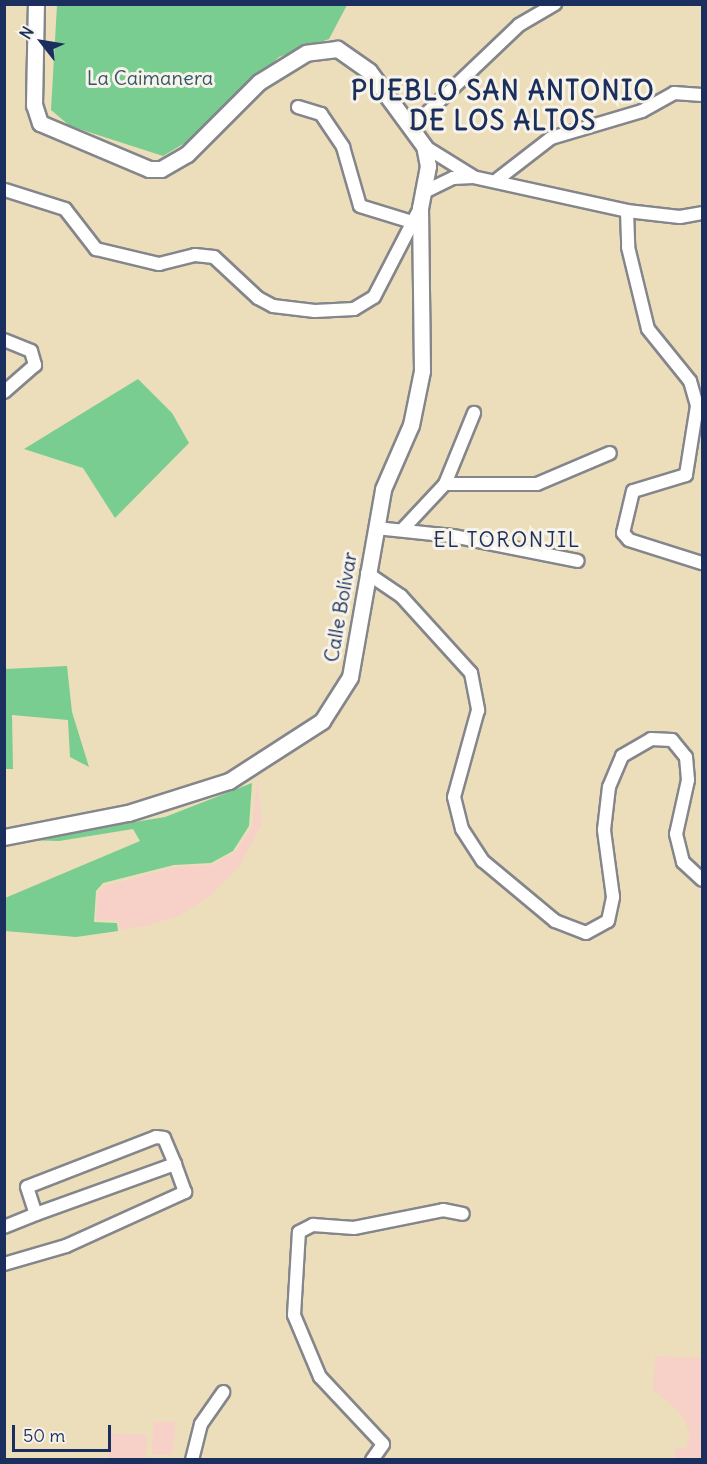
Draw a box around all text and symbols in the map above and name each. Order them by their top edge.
north arrow [12,12,72,72]
text: N [15,23,38,43]
park label: La Caimanera [87,65,213,89]
district label: PUEBLO SAN ANTONIO DE LOS ALTOS [351,75,655,136]
district label: EL TORONJIL [433,527,581,553]
street label: Calle Bolívar [319,550,361,664]
scale bar [15,1413,114,1451]
text: 50 m [23,1424,65,1447]

